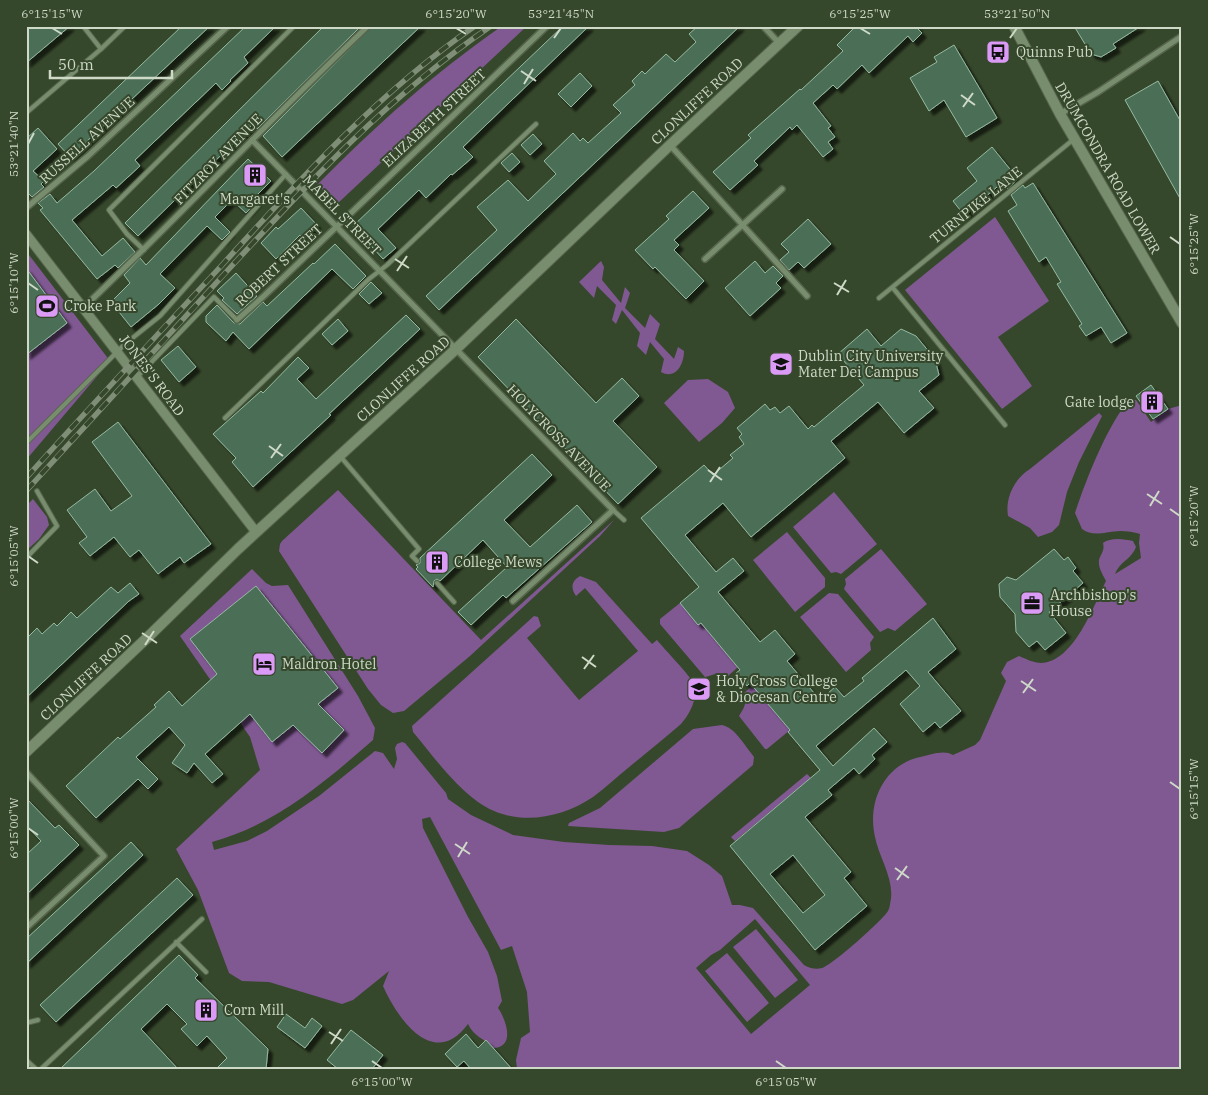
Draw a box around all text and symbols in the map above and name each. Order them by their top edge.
text: 6°15'15"W [21,6,83,21]
text: 6°15'20"W [425,6,487,21]
text: 53°21'45"N [528,6,594,21]
text: 6°15'25"W [829,6,891,21]
text: 53°21'50"N [984,6,1050,21]
bus stop icon: Quinns Pub [985,39,1011,65]
place label: Quinns Pub [1016,43,1093,61]
scale bar [50,48,172,80]
street label: CLONLIFFE ROAD [647,54,747,148]
text: 50 m [58,55,94,74]
street label: ELIZABETH STREET [378,65,490,171]
street label: DRUMCONDRA ROAD LOWER [1051,79,1165,258]
street label: RUSSELL AVENUE [36,92,138,188]
street label: FITZROY AVENUE [170,110,266,208]
text: 53°21'40"N [6,111,21,177]
building icon: Margaret's [242,162,268,188]
street label: TURNPIKE LANE [926,162,1026,248]
street label: MABEL STREET [299,171,385,259]
place label: Margaret's [220,190,290,208]
text: 6°15'25"W [1186,213,1201,275]
street label: ROBERT STREET [232,220,326,310]
text: 6°15'10"W [6,252,21,314]
sports icon: Croke Park [34,293,60,319]
place label: Croke Park [64,297,137,315]
street label: JONES'S ROAD [115,331,189,420]
street label: CLONLIFFE ROAD [353,332,453,426]
place label: Dublin City University Mater Dei Campus [798,347,944,381]
school or university icon: Dublin City University Mater Dei Campus [768,351,794,377]
street label: HOLYCROSS AVENUE [503,381,615,495]
building icon: Gate lodge [1139,389,1165,415]
place label: Gate lodge [1065,393,1134,411]
text: 6°15'20"W [1186,485,1201,547]
text: 6°15'05"W [6,525,21,587]
building icon: College Mews [424,549,450,575]
place label: College Mews [454,553,543,571]
place label: Archbishop's House [1050,586,1137,620]
office icon: Archbishop's House [1019,590,1045,616]
street label: CLONLIFFE ROAD [36,630,136,724]
hotel icon: Maldron Hotel [251,651,277,677]
place label: Maldron Hotel [282,655,376,673]
place label: Holy Cross College & Diocesan Centre [716,672,837,706]
school or university icon: Holy Cross College & Diocesan Centre [686,676,712,702]
text: 6°15'15"W [1186,758,1201,820]
text: 6°15'00"W [6,797,21,859]
building icon: Corn Mill [193,997,219,1023]
place label: Corn Mill [224,1001,284,1019]
text: 6°15'00"W [351,1074,413,1089]
text: 6°15'05"W [755,1074,817,1089]

